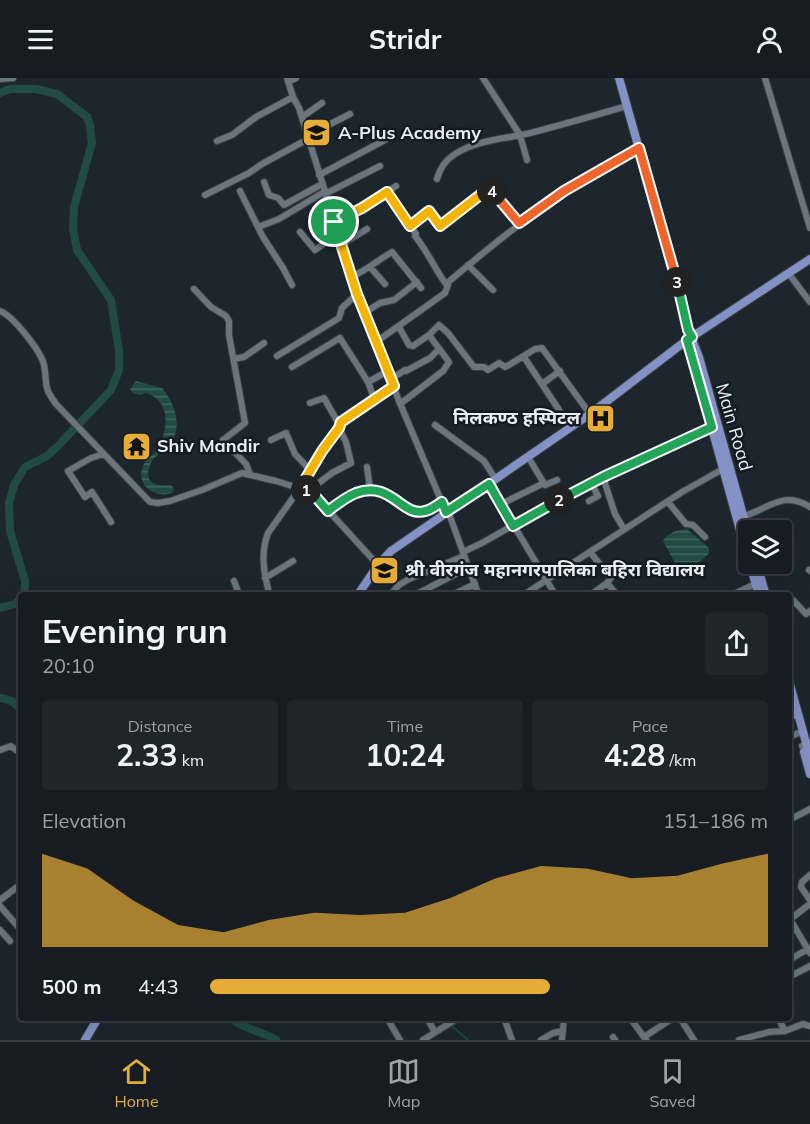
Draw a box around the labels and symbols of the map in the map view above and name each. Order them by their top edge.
school or university icon: A-Plus Academy [301,117,333,149]
place label: A-Plus Academy [338,121,481,144]
pin: 4 [477,176,507,206]
pin [308,196,359,247]
pin: 3 [662,267,692,297]
street label: Main Road [711,380,758,473]
hospital icon: निलकण्ठ हस्पिटल [585,402,617,434]
place label: निलकण्ठ हस्पिटल [453,406,581,429]
temple icon: Shiv Mandir [120,430,152,462]
place label: Shiv Mandir [157,434,260,457]
pin: 1 [291,475,321,505]
pin: 2 [544,485,574,515]
school or university icon: श्री वीरगंज महानगरपालिका बहिरा विद्यालय [368,554,400,586]
place label: श्री वीरगंज महानगरपालिका बहिरा विद्यालय [405,558,705,581]

